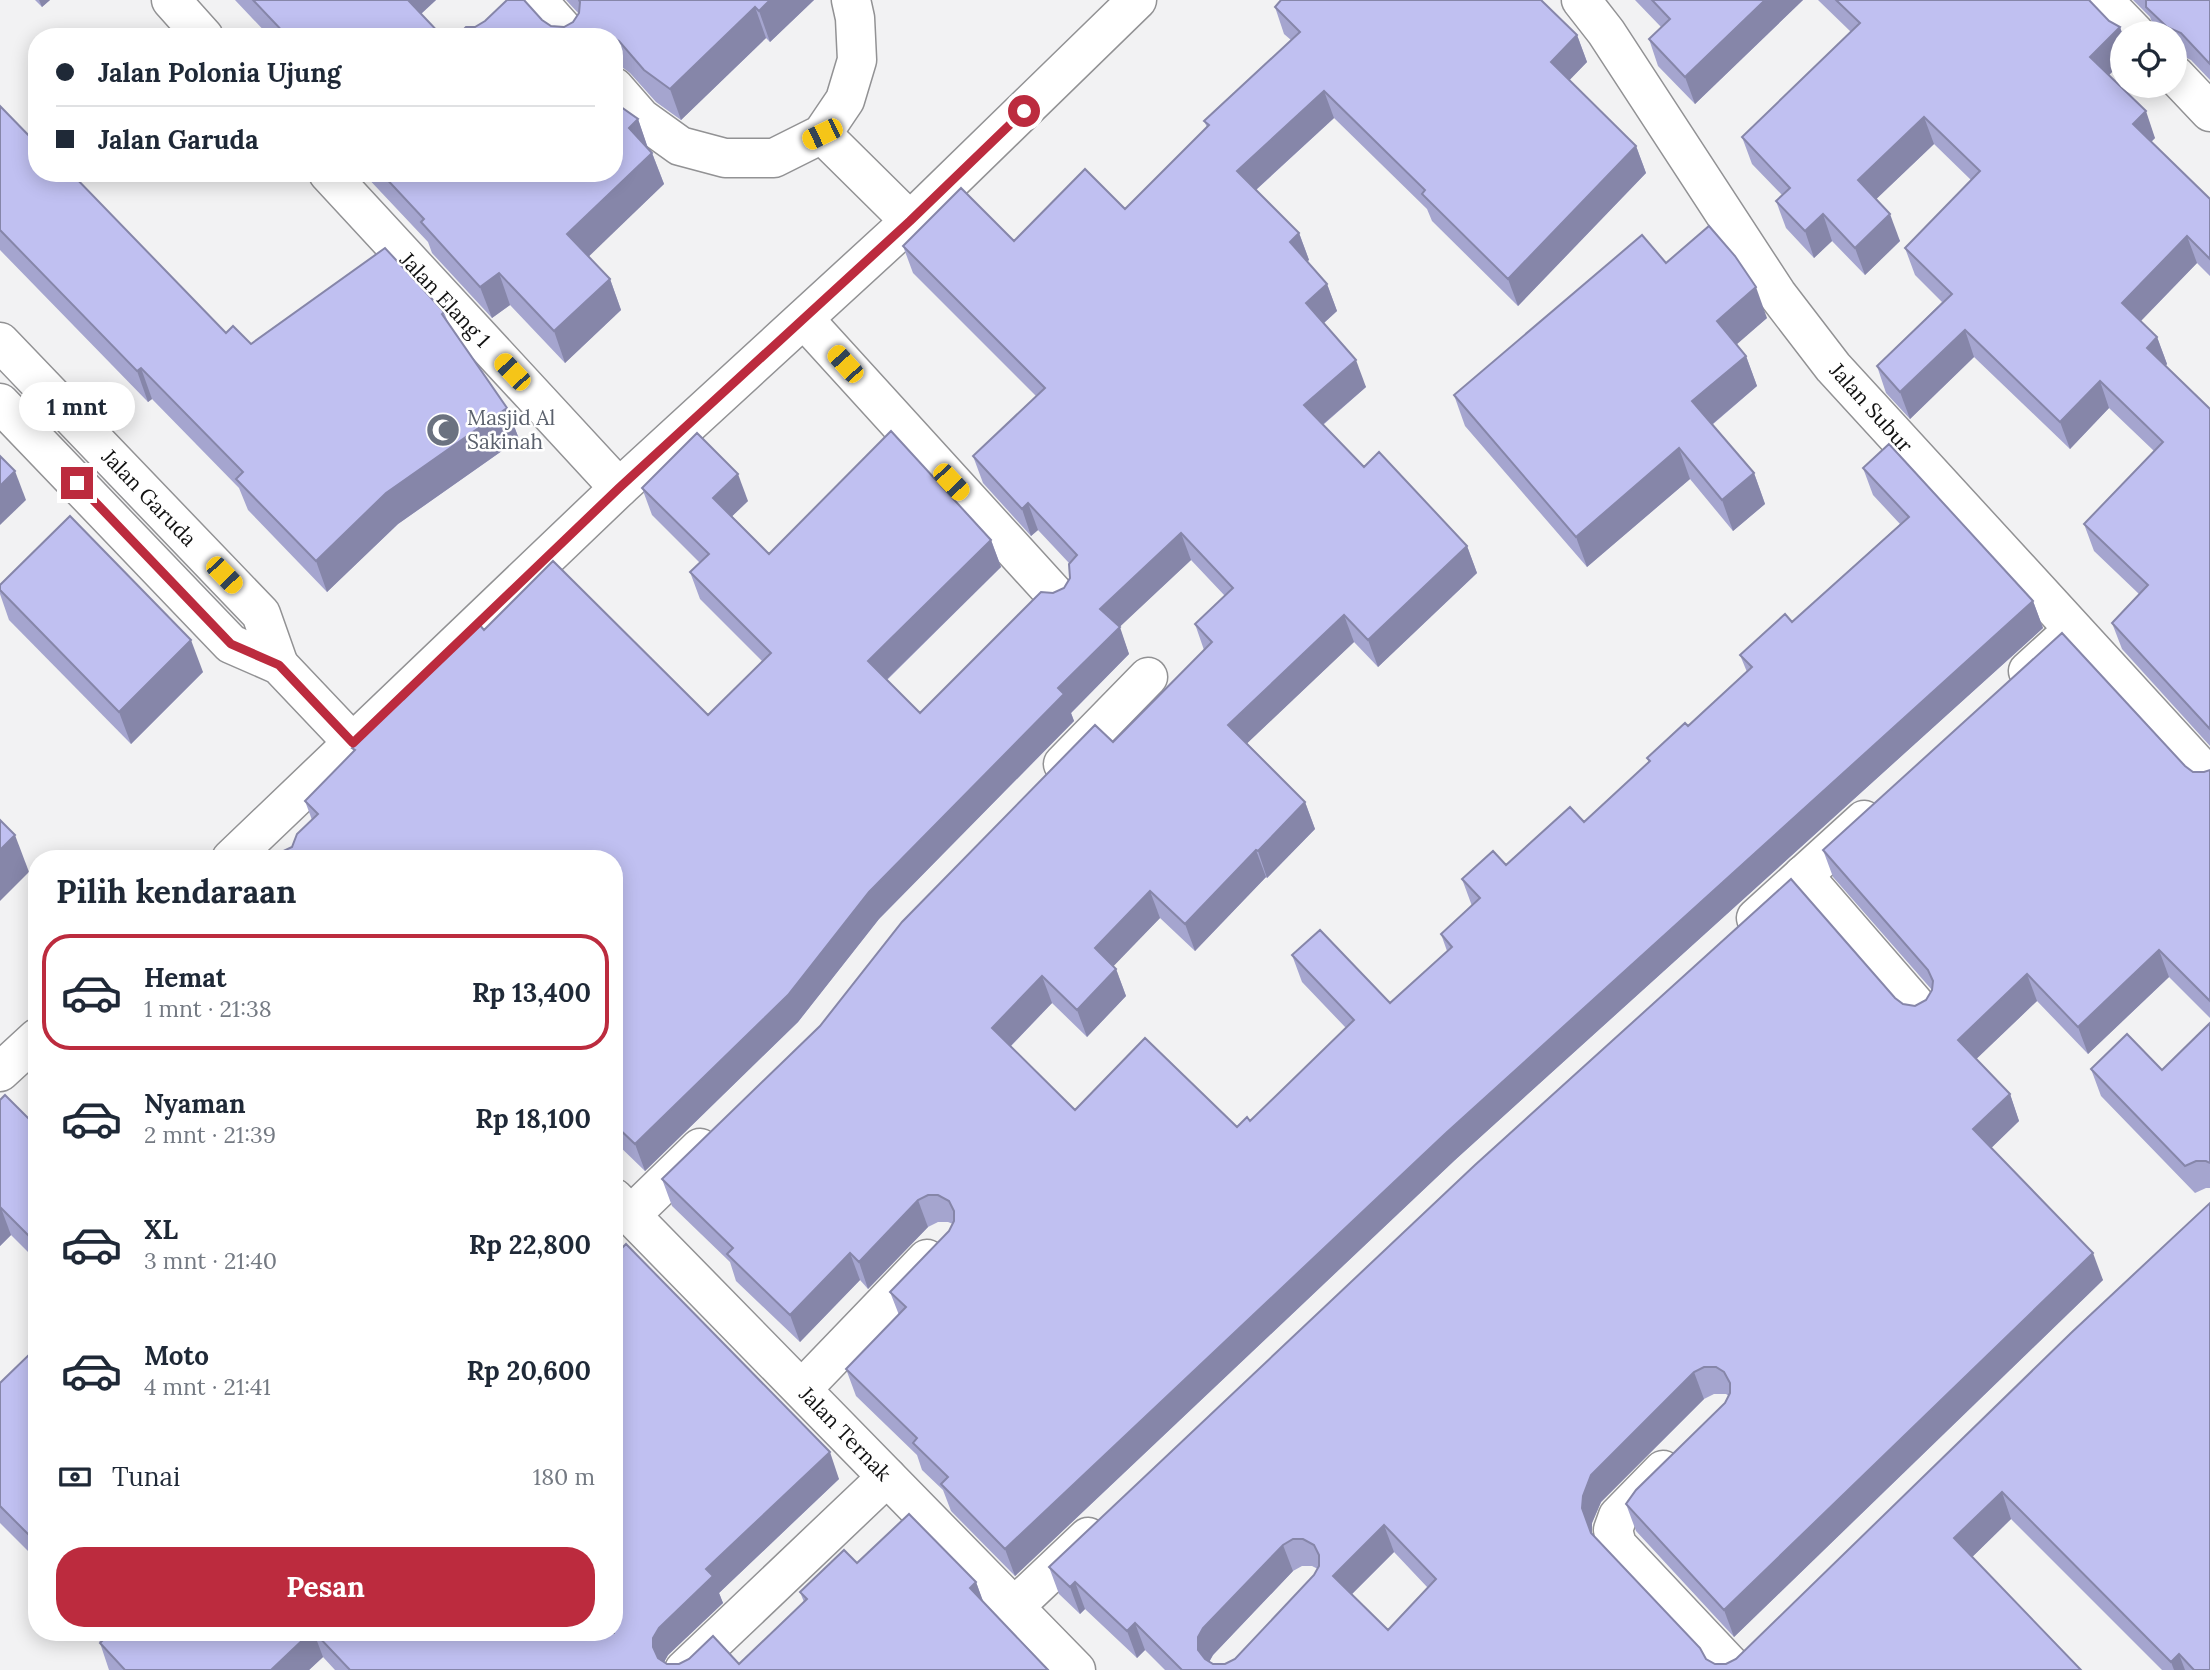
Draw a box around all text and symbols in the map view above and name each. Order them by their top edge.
map controls [2110,21,2187,98]
button: locate [2110,21,2187,98]
text: Jalan Polonia Ujung [98,56,341,89]
route start [1008,95,1040,127]
car [799,115,846,153]
text: Jalan Garuda [98,123,259,156]
street label: Jalan Elang 1 [394,246,496,353]
car [824,341,867,387]
car [490,349,535,395]
street label: Jalan Subur [1823,357,1919,458]
callout: 1 mnt [19,382,135,430]
text: 1 mnt [47,392,107,421]
place label: Masjid Al Sakinah [467,404,555,455]
mosque icon: Masjid Al Sakinah [424,411,462,449]
street label: Jalan Garuda [96,443,203,552]
car [929,459,974,505]
route end [61,467,93,499]
car [202,553,247,597]
text: Pilih kendaraan [56,871,296,912]
icon: car [60,961,123,1024]
text: Hemat [144,961,226,994]
text: Rp 13,400 [472,976,591,1009]
text: 1 mnt · 21:38 [144,994,272,1023]
icon: car [60,1087,123,1150]
text: Nyaman [144,1087,245,1120]
text: Rp 18,100 [475,1102,591,1135]
text: 2 mnt · 21:39 [144,1120,276,1149]
icon: car [60,1213,123,1276]
text: XL [144,1213,178,1246]
text: Rp 22,800 [469,1228,591,1261]
text: 3 mnt · 21:40 [144,1246,277,1275]
icon: car [60,1339,123,1402]
text: Moto [144,1339,209,1372]
text: Rp 20,600 [466,1354,591,1387]
text: 4 mnt · 21:41 [144,1372,271,1401]
street label: Jalan Ternak [793,1380,898,1487]
icon: cash [56,1458,94,1496]
text: Tunai [112,1460,180,1493]
text: 180 m [533,1462,595,1491]
button: Pesan [56,1547,595,1627]

